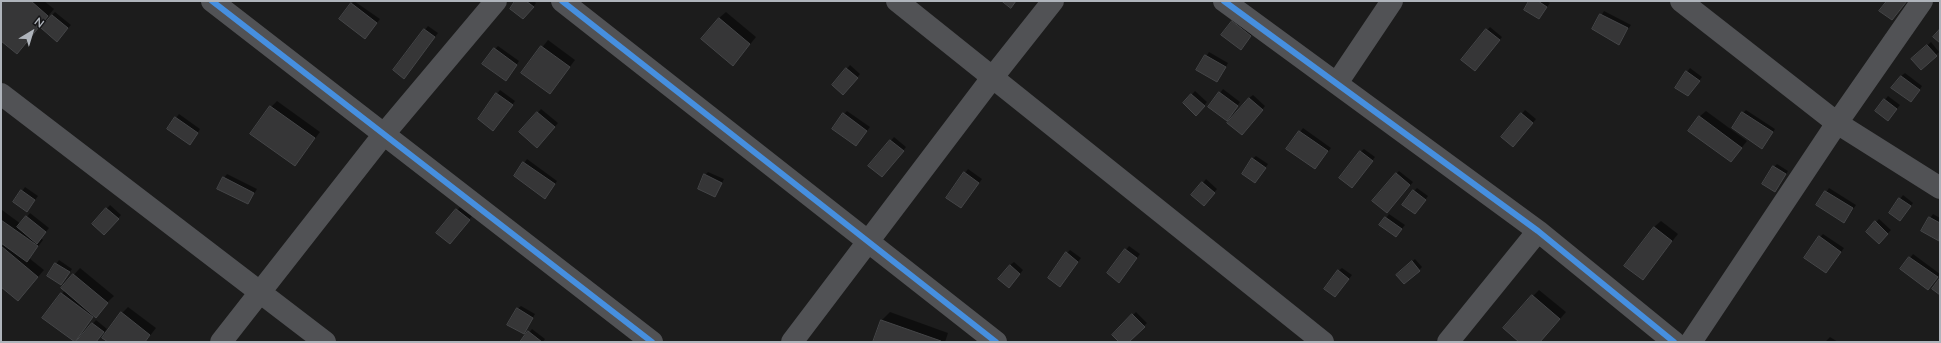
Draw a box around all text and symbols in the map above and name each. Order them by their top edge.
north arrow [12,12,52,52]
text: N [32,14,47,30]

